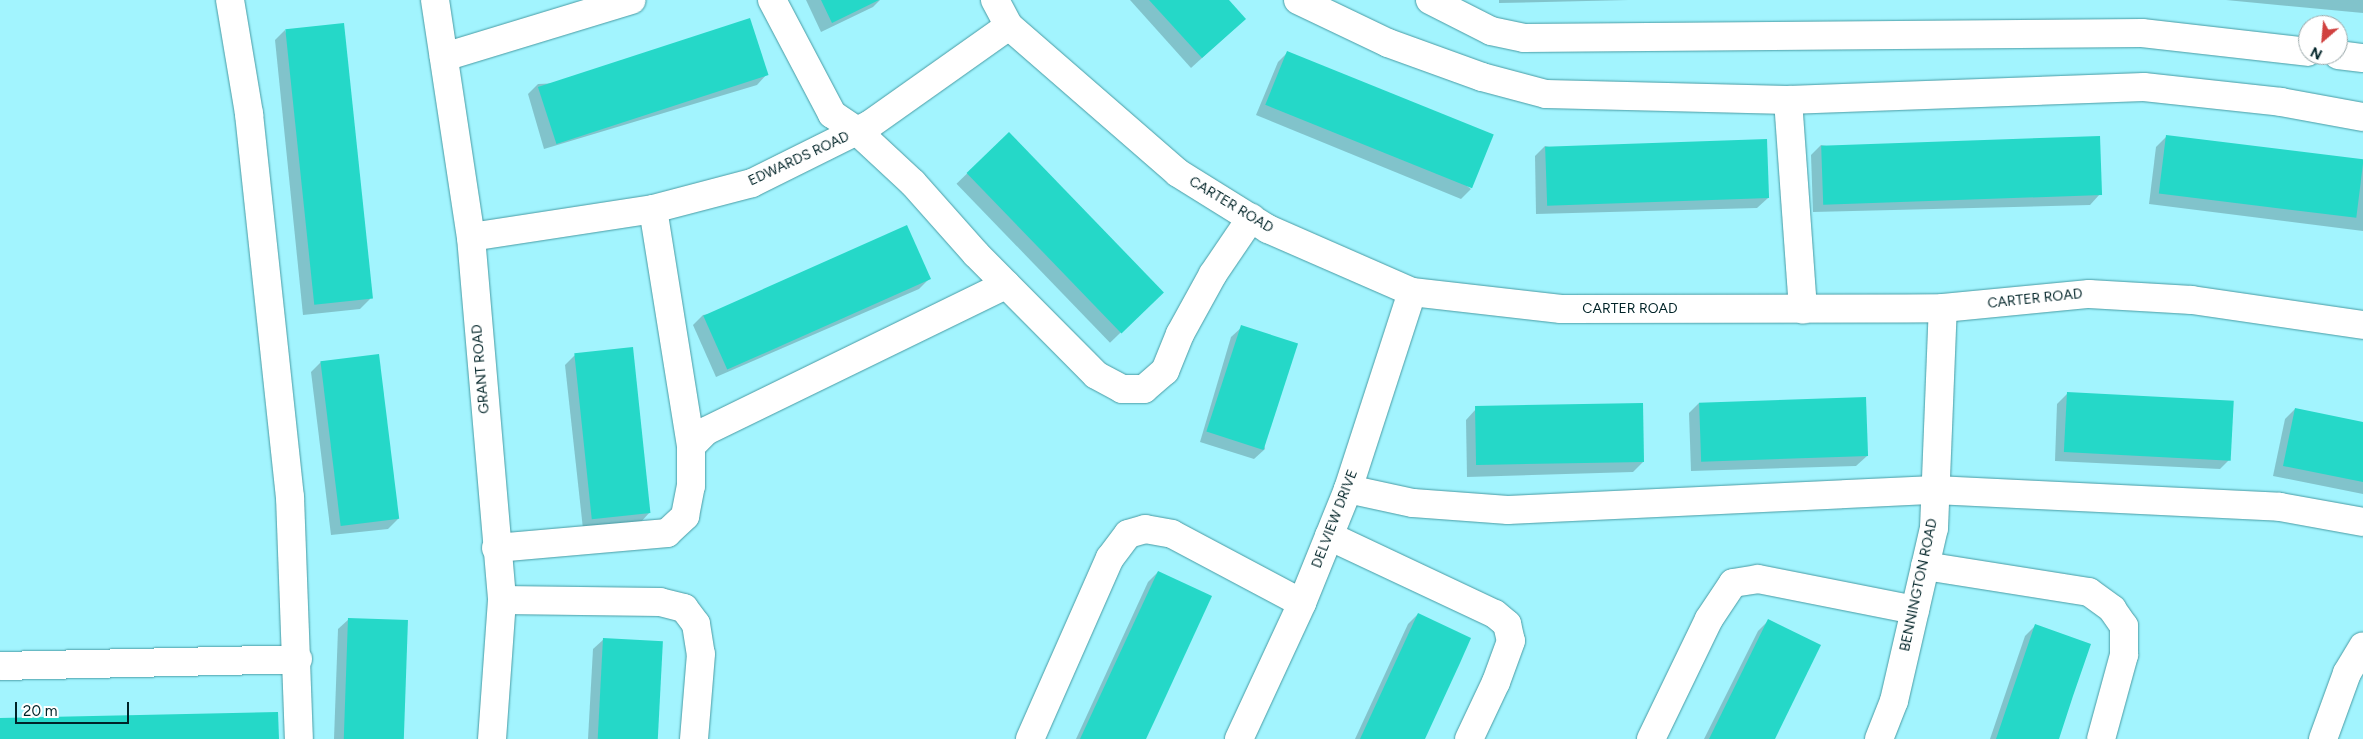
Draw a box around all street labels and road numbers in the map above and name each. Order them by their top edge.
street label: EDWARDS ROAD [746,128,852,190]
street label: CARTER ROAD [1186,173,1276,237]
street label: CARTER ROAD [1987,286,2083,312]
street label: CARTER ROAD [1582,301,1678,317]
street label: GRANT ROAD [469,324,493,414]
street label: DELVIEW DRIVE [1309,467,1361,571]
street label: BENNINGTON ROAD [1897,517,1941,653]

